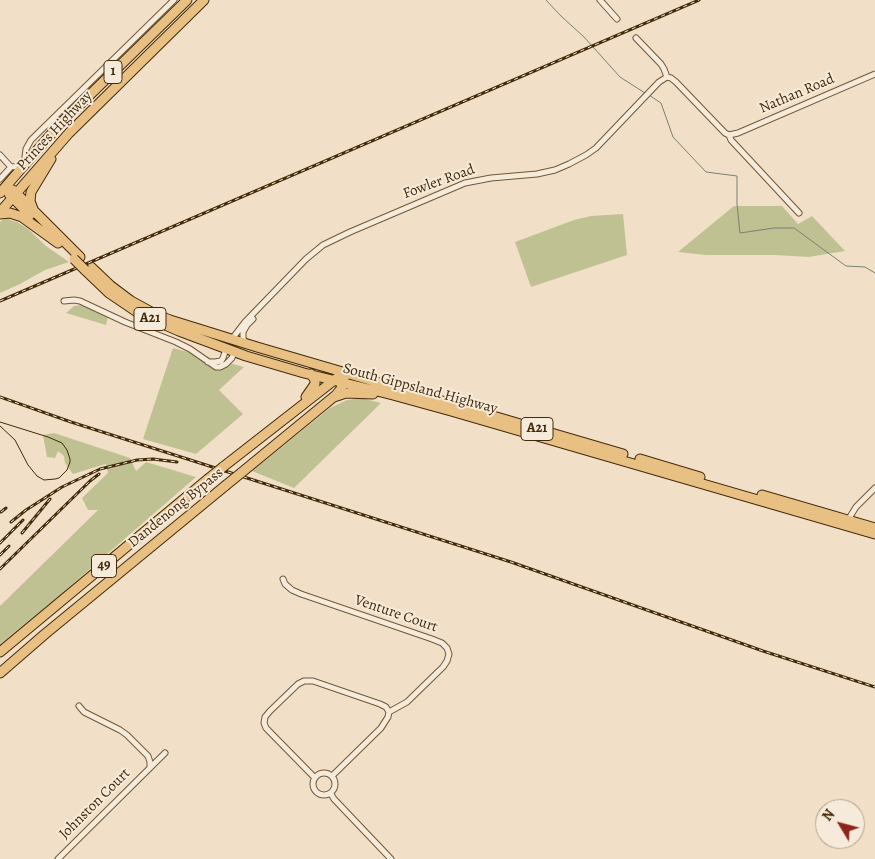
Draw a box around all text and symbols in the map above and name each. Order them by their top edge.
road number: 1 [104,61,122,84]
street label: Nathan Road [757,70,837,118]
street label: Princes Highway [13,87,97,175]
street label: Fowler Road [401,161,477,203]
road number: A21 [134,308,166,330]
street label: South Gippsland Highway [341,360,499,418]
road number: A21 [521,418,553,440]
street label: Dandenong Bypass [125,464,227,552]
road number: 49 [92,554,116,578]
street label: Venture Court [352,591,440,637]
street label: Johnston Court [56,765,134,843]
north arrow [815,799,865,849]
text: N [818,805,839,825]

